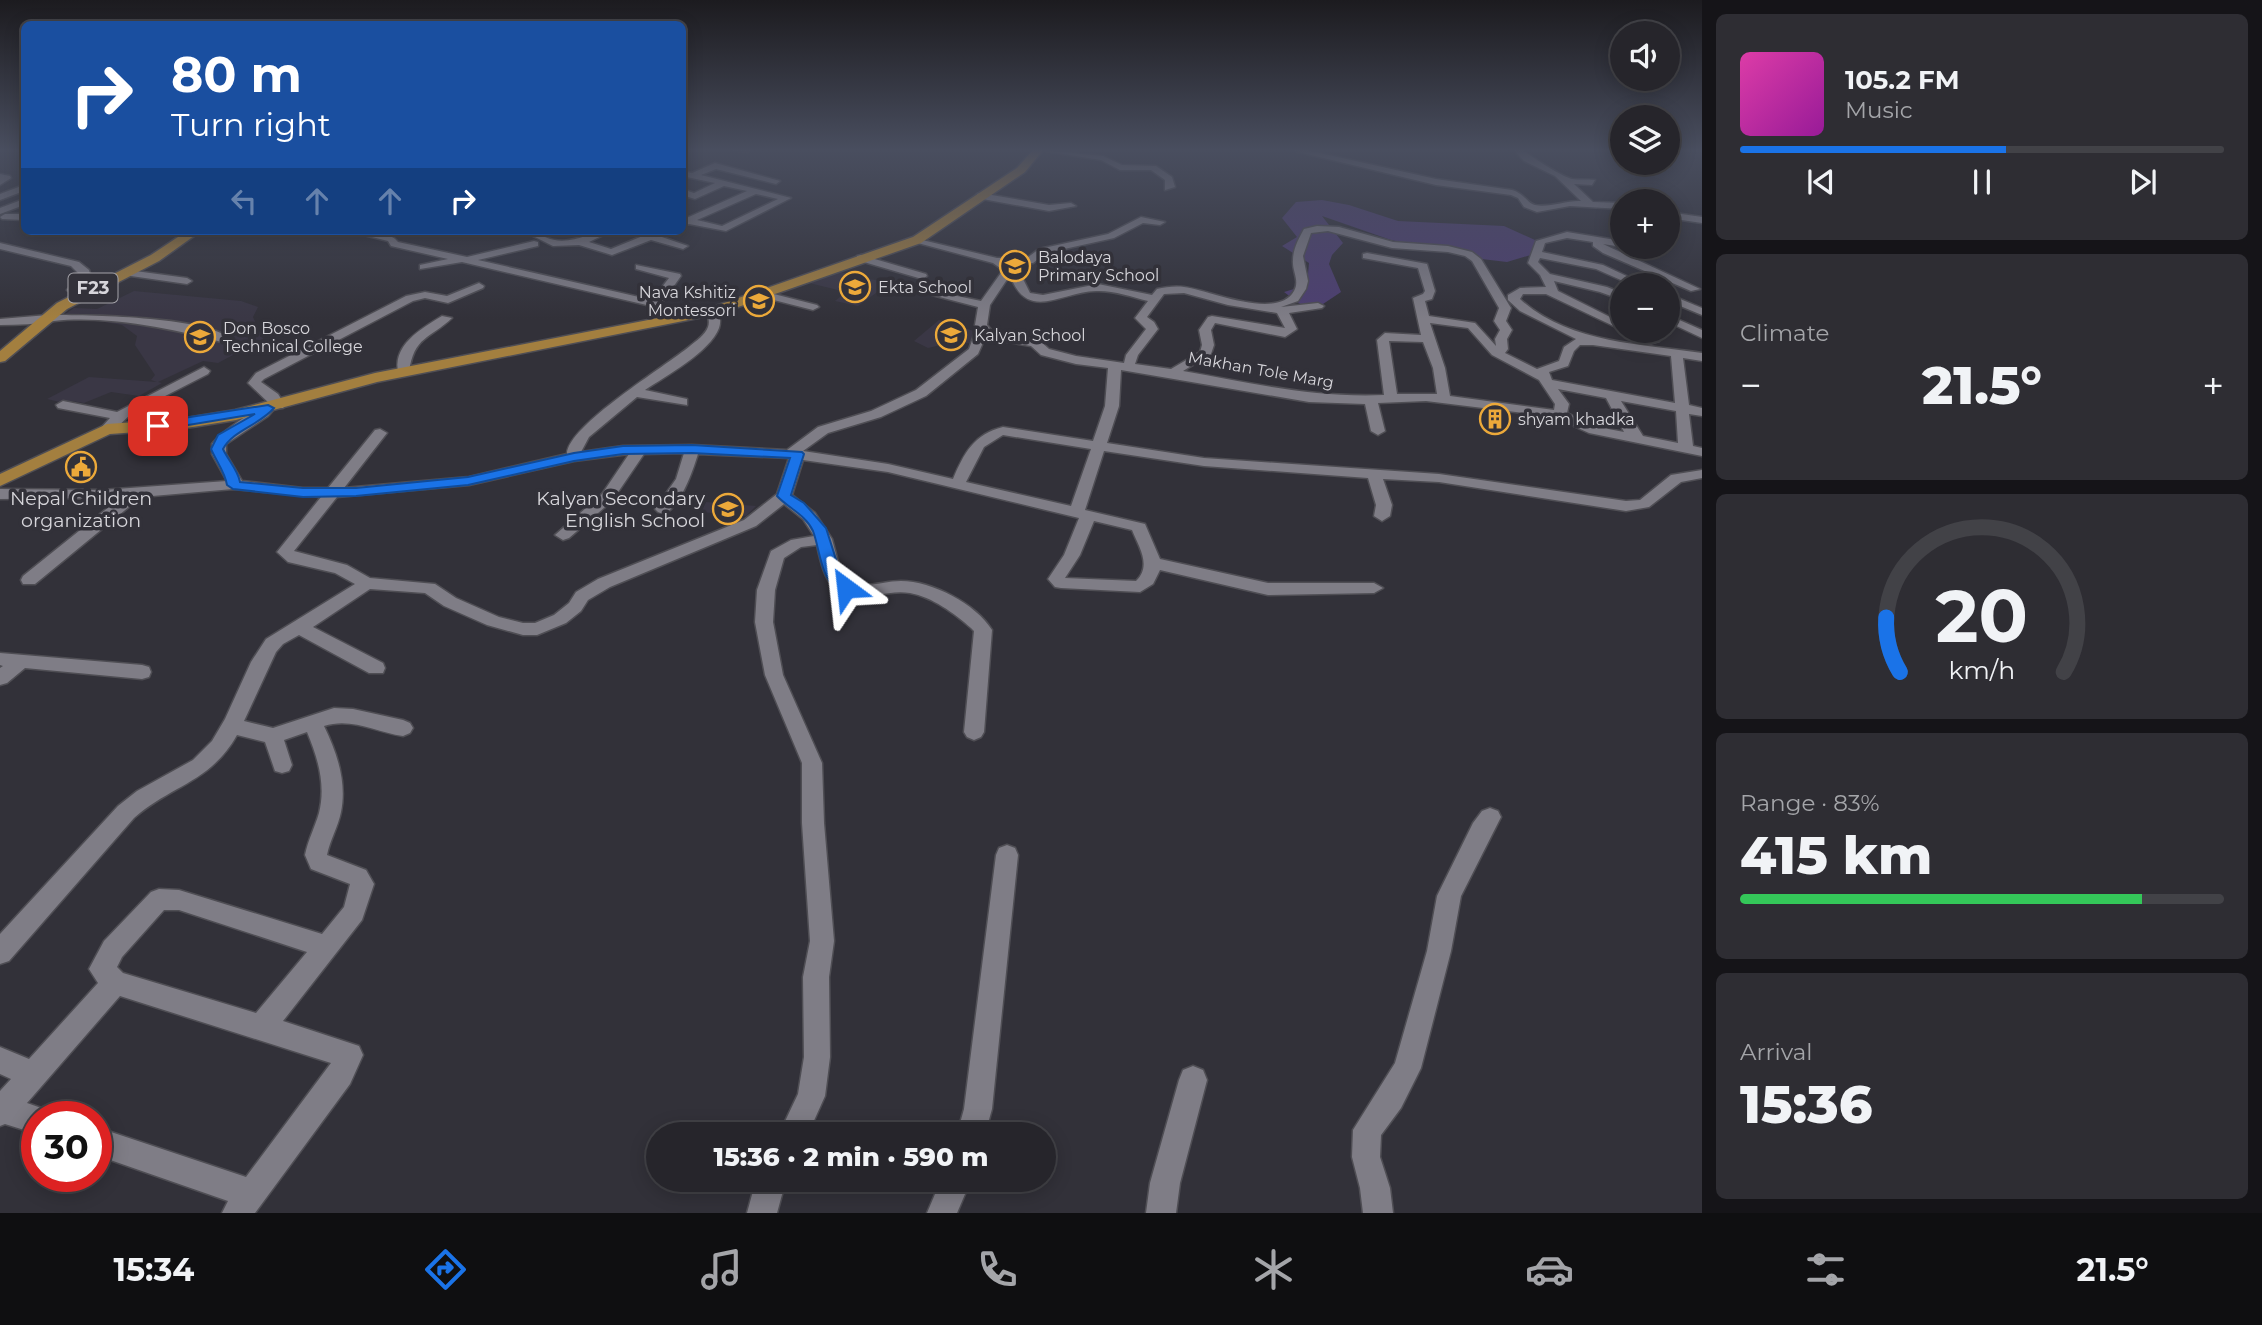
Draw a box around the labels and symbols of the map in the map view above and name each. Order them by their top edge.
place label: Balodaya Primary School [1038,248,1159,285]
school or university icon: Balodaya Primary School [998,249,1032,283]
school or university icon: Ekta School [838,270,872,304]
road number: F23 [68,274,118,302]
place label: Ekta School [878,278,972,297]
place label: Nava Kshitiz Montessori [639,283,736,320]
school or university icon: Nava Kshitiz Montessori [742,284,776,318]
school or university icon: Kalyan School [934,318,968,352]
place label: Don Bosco Technical College [223,319,363,356]
school or university icon: Don Bosco Technical College [183,320,217,354]
place label: Kalyan School [974,326,1086,345]
street label: Makhan Tole Marg [1186,348,1336,392]
pin [128,396,188,456]
building icon: shyam khadka [1478,402,1512,436]
place label: shyam khadka [1518,410,1635,429]
public building icon: Nepal Children organization [64,450,98,484]
place label: Nepal Children organization [10,487,152,532]
place label: Kalyan Secondary English School [536,487,706,532]
school or university icon: Kalyan Secondary English School [711,492,745,526]
position arrow [809,551,883,625]
speed limit sign: 30 [21,1101,112,1192]

